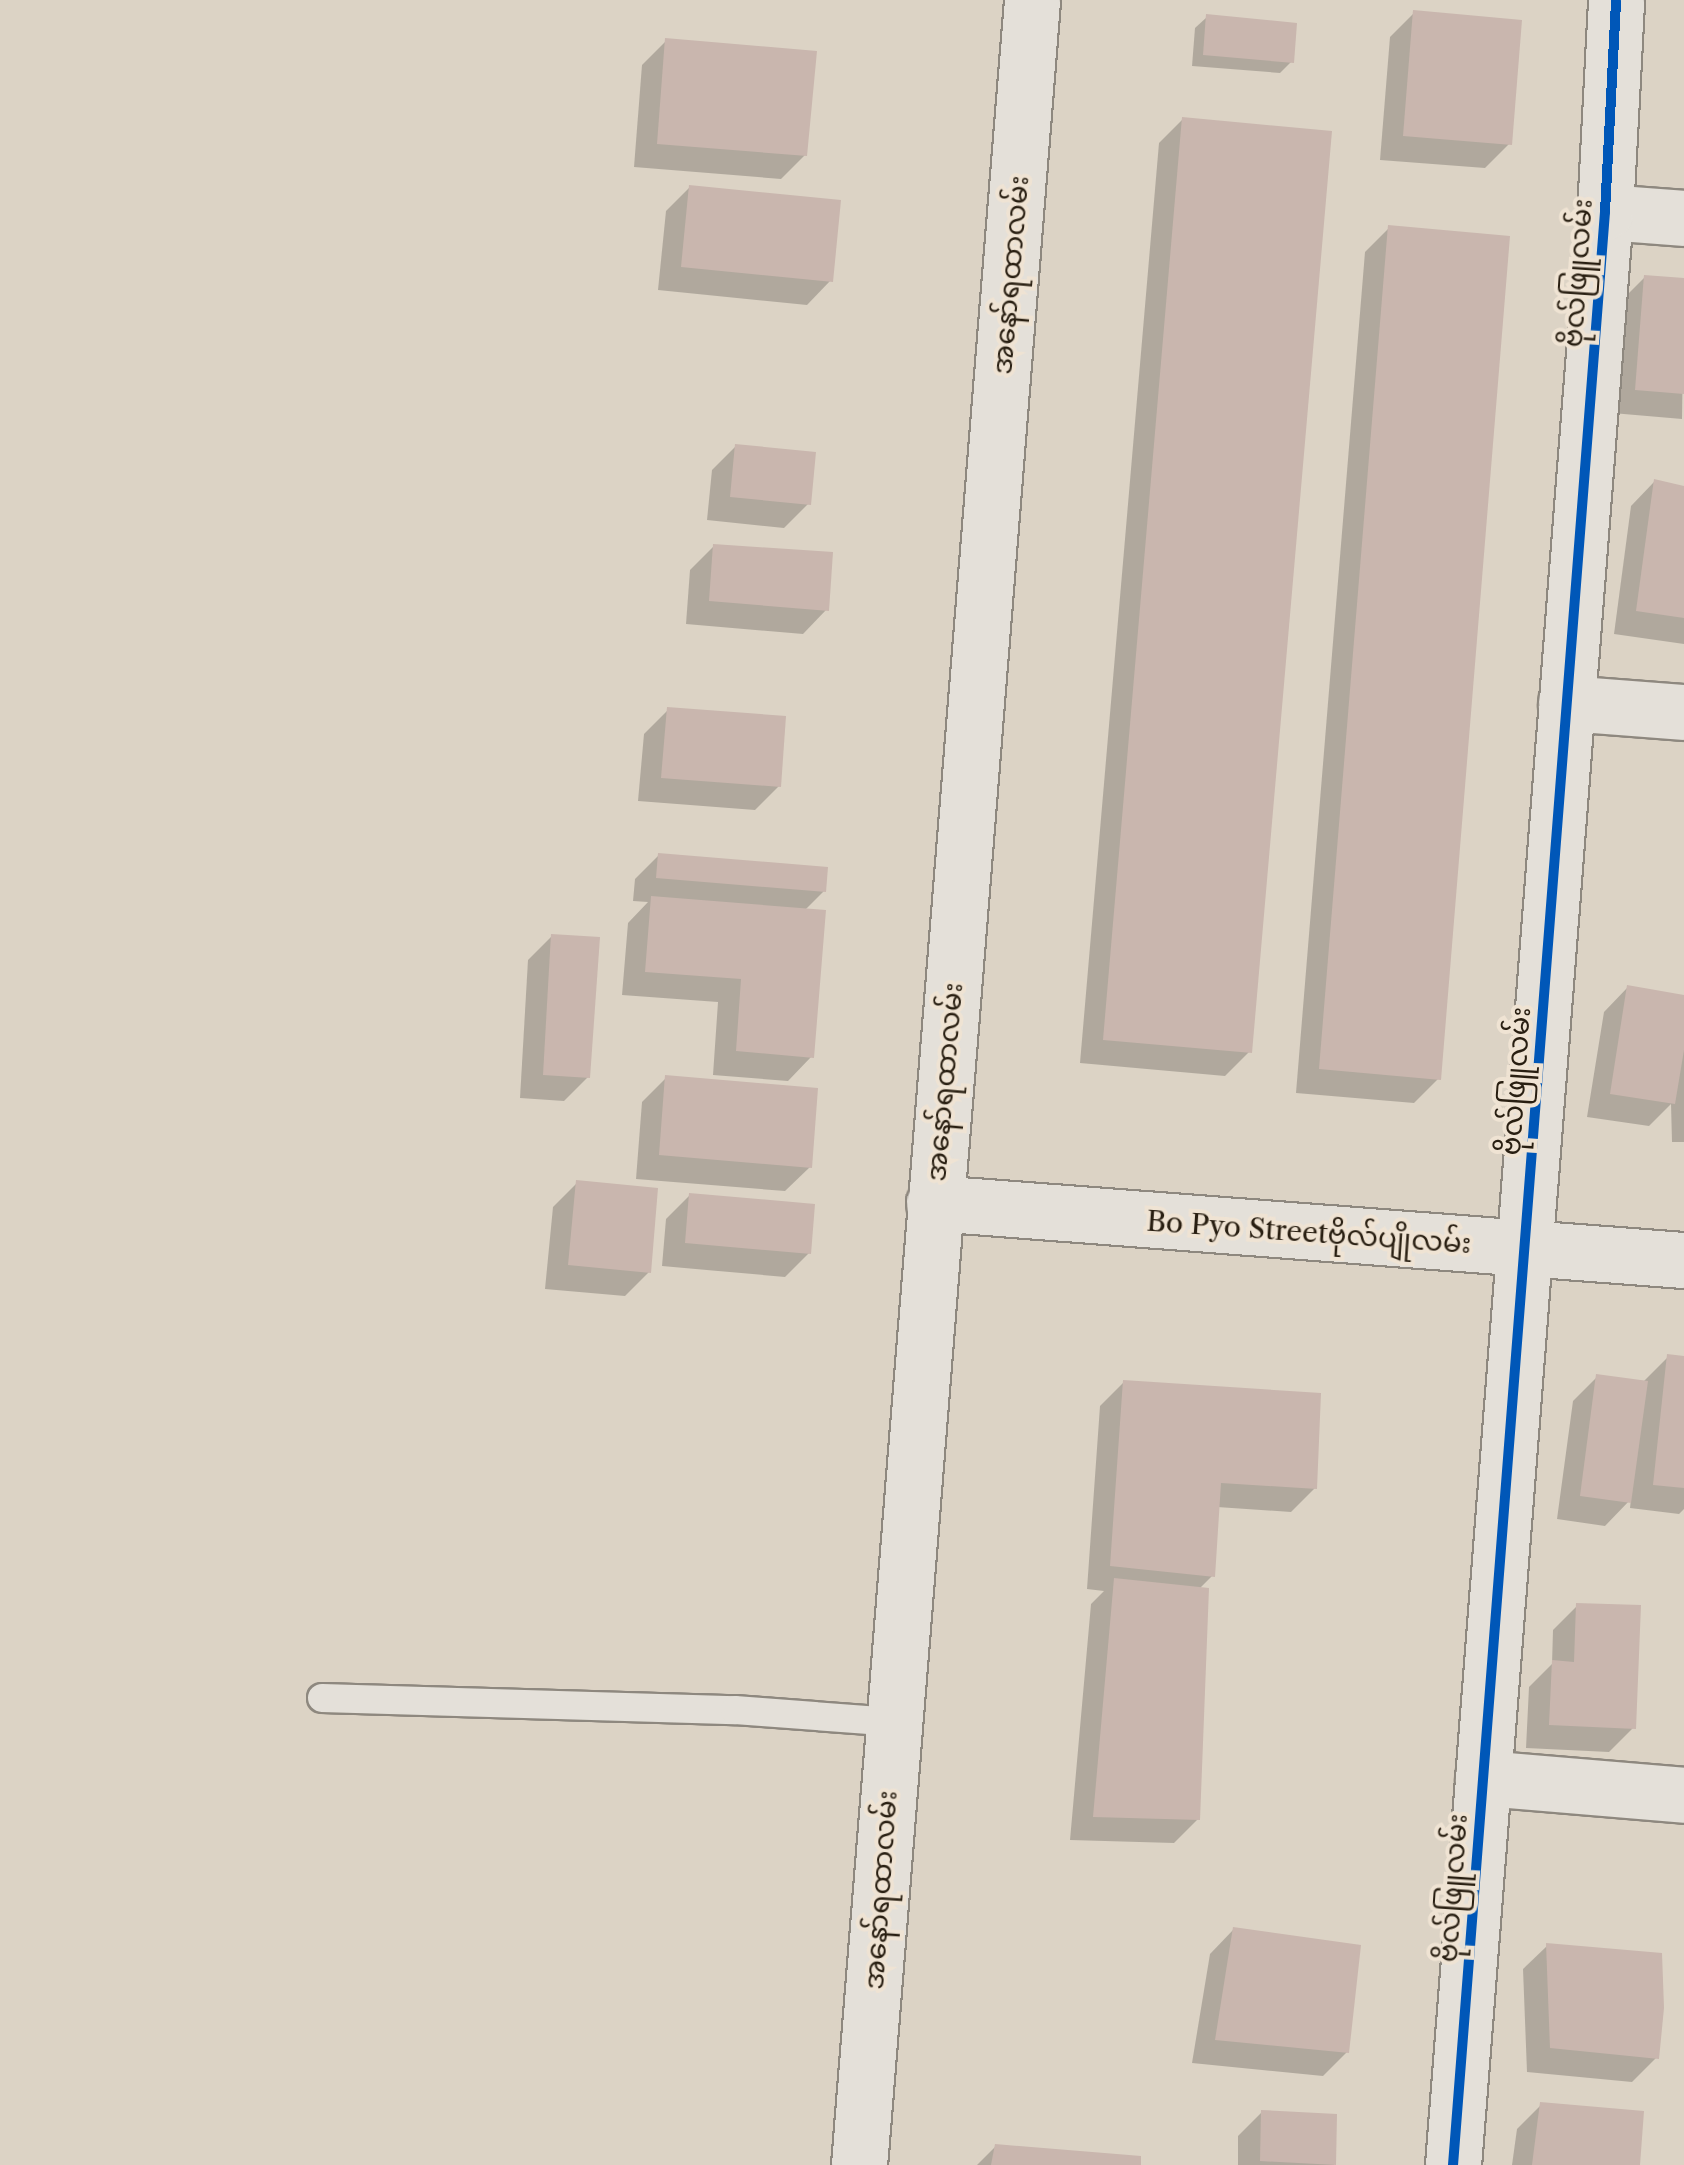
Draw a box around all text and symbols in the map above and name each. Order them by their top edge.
street label: အနော်ရထာလမ်း [985,174,1035,376]
street label: ဗိုလ်ဖြူလမ်း [1555,198,1599,348]
street label: အနော်ရထာလမ်း [919,981,969,1183]
street label: ဗိုလ်ဖြူလမ်း [1493,1006,1537,1156]
street label: Bo Pyo Streetဗိုလ်ပျိုလမ်း [1145,1204,1473,1260]
street label: အနော်ရထာလမ်း [856,1789,904,1991]
street label: ဗိုလ်ဖြူလမ်း [1430,1813,1474,1963]

